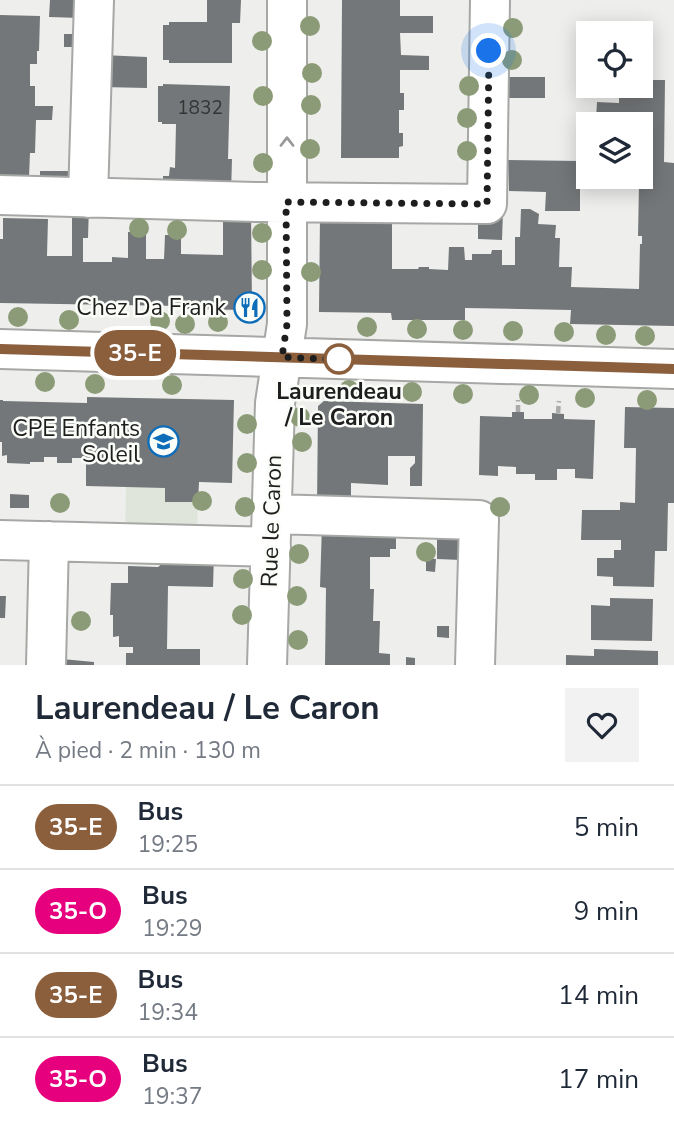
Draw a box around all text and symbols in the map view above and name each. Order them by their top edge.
map controls [576,21,653,189]
button: locate [576,21,653,98]
your location [471,33,506,68]
house number: 1832 [177,95,223,121]
button: layers [576,112,653,189]
one-way arrow [279,137,295,147]
restaurant icon: Chez Da Frank [232,290,266,324]
place label: Chez Da Frank [76,292,226,323]
line badge: 35-E [86,330,184,376]
text: 35-E [108,337,162,369]
marker: Laurendeau / Le Caron [324,344,354,374]
place label: Laurendeau / Le Caron [276,376,402,433]
place label: CPE Enfants Soleil [12,413,140,470]
school or university icon: CPE Enfants Soleil [146,424,180,458]
street label: Rue le Caron [254,454,289,588]
text: Laurendeau / Le Caron [35,686,380,731]
button: heart [565,688,639,762]
text: À pied · 2 min · 130 m [35,735,261,766]
text: Bus [138,794,183,829]
text: 5 min [574,810,639,845]
text: 35-E [49,811,103,843]
text: 19:25 [138,829,198,860]
text: Bus [142,878,188,913]
text: 9 min [574,894,639,929]
text: 35-O [49,895,107,927]
text: 19:29 [142,913,203,944]
text: Bus [138,962,183,997]
text: 14 min [558,978,639,1013]
text: 35-E [49,979,103,1011]
text: 19:34 [138,997,198,1028]
text: Bus [142,1046,188,1081]
text: 17 min [558,1062,639,1097]
text: 35-O [49,1063,107,1095]
text: 19:37 [142,1081,203,1112]

